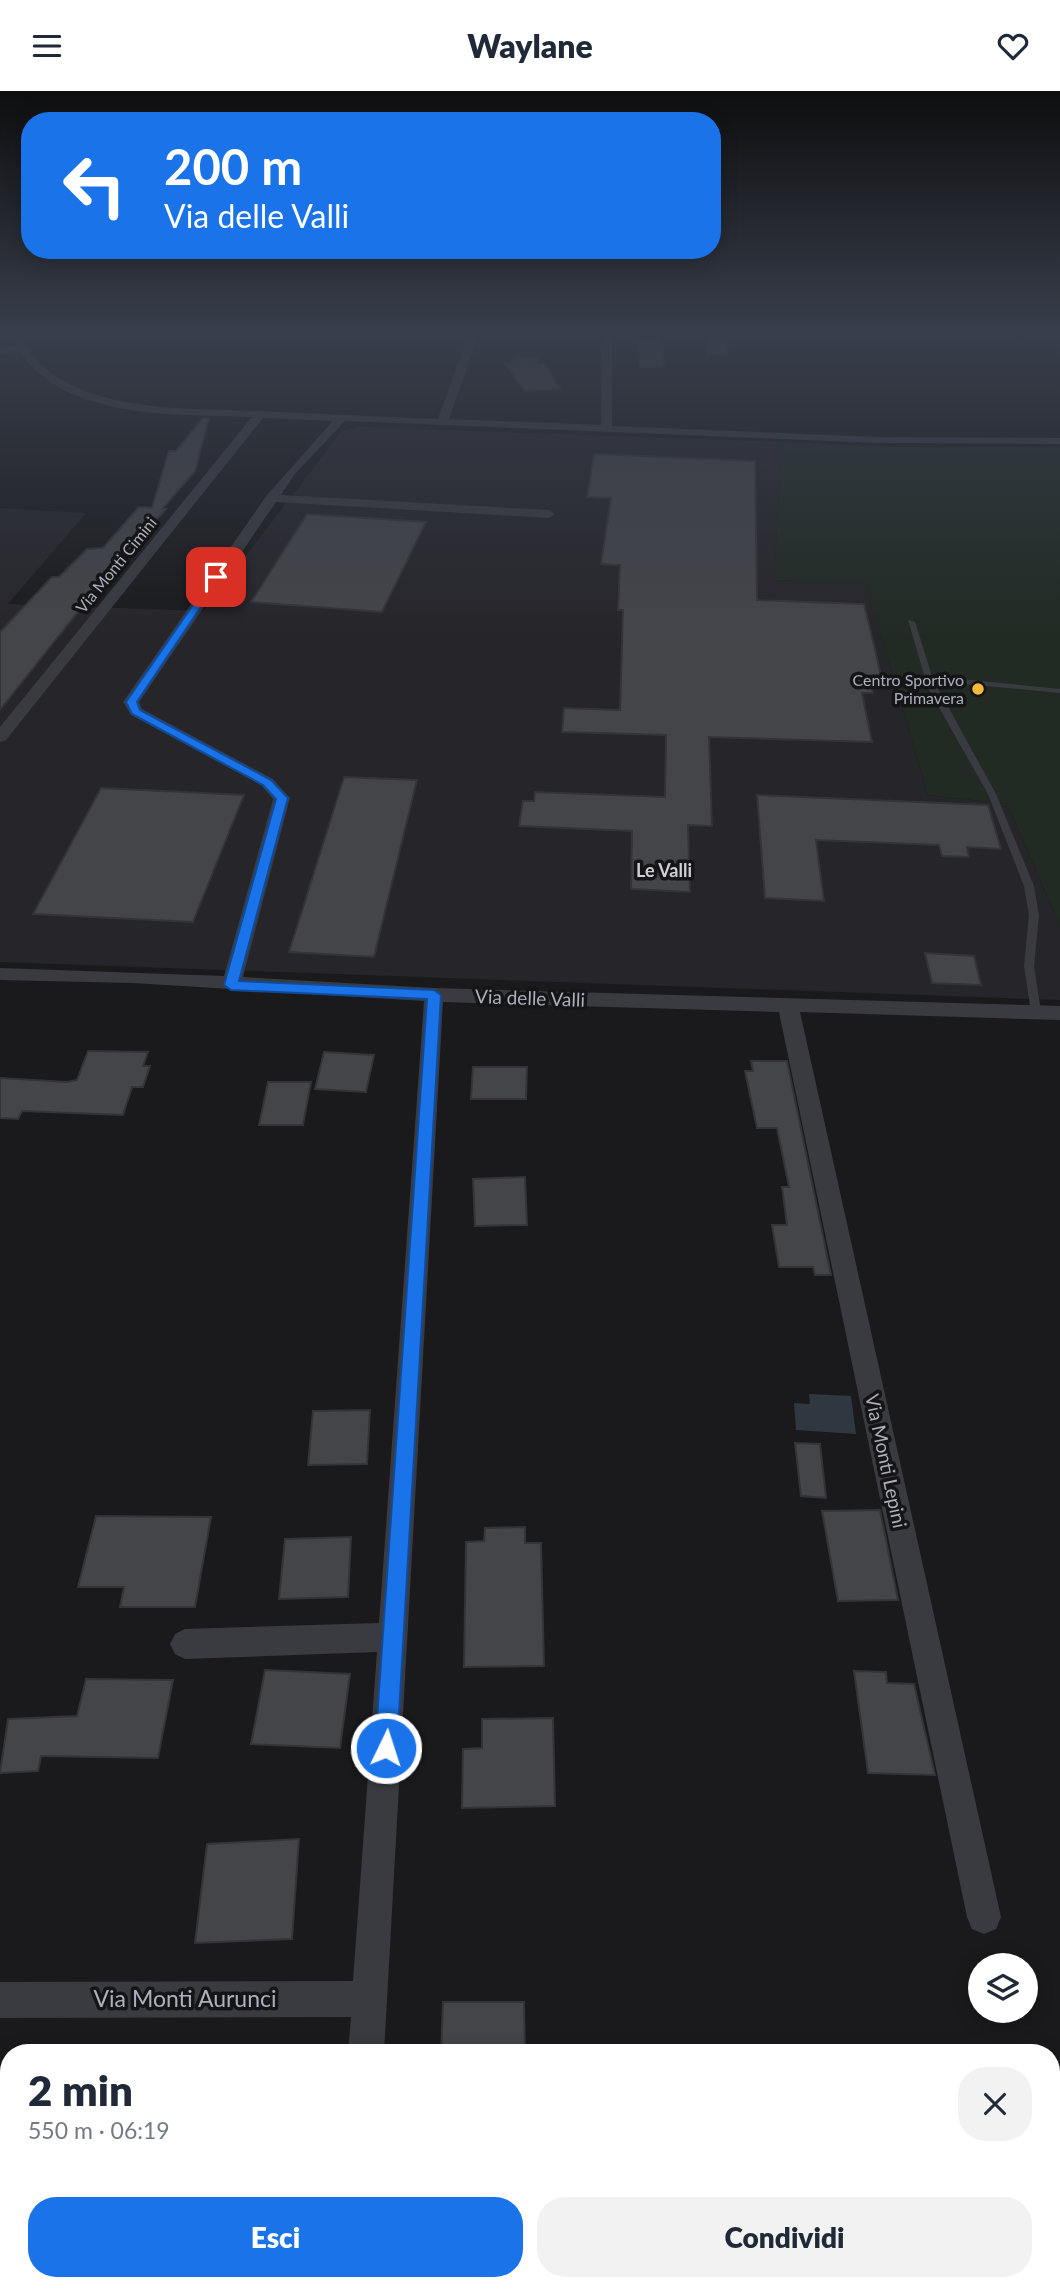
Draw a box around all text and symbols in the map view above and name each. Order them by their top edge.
text: Waylane [467,26,593,65]
icon: menu [28,27,66,65]
icon: heart [994,27,1032,65]
text: 200 m [164,137,302,195]
icon: left [49,140,140,231]
text: Via delle Valli [164,196,349,235]
street label: Via Monti Cimini [71,513,160,616]
pin [186,547,246,607]
icon: arrive [197,558,235,596]
place label: Centro Sportivo Primavera [852,670,964,707]
marker: Centro Sportivo Primavera [970,681,986,697]
district label: Le Valli [636,859,692,881]
street label: Via delle Valli [475,984,585,1011]
street label: Via Monti Lepini [861,1392,912,1530]
position arrow [349,1711,423,1785]
map controls [968,1953,1038,2023]
button: layers [968,1953,1038,2023]
street label: Via Monti Aurunci [93,1984,277,2012]
text: 2 min [28,2065,133,2115]
button: close [958,2067,1032,2141]
text: 550 m · 06:19 [28,2116,170,2144]
button: Esci [28,2197,523,2277]
button: Condividi [537,2197,1032,2277]

